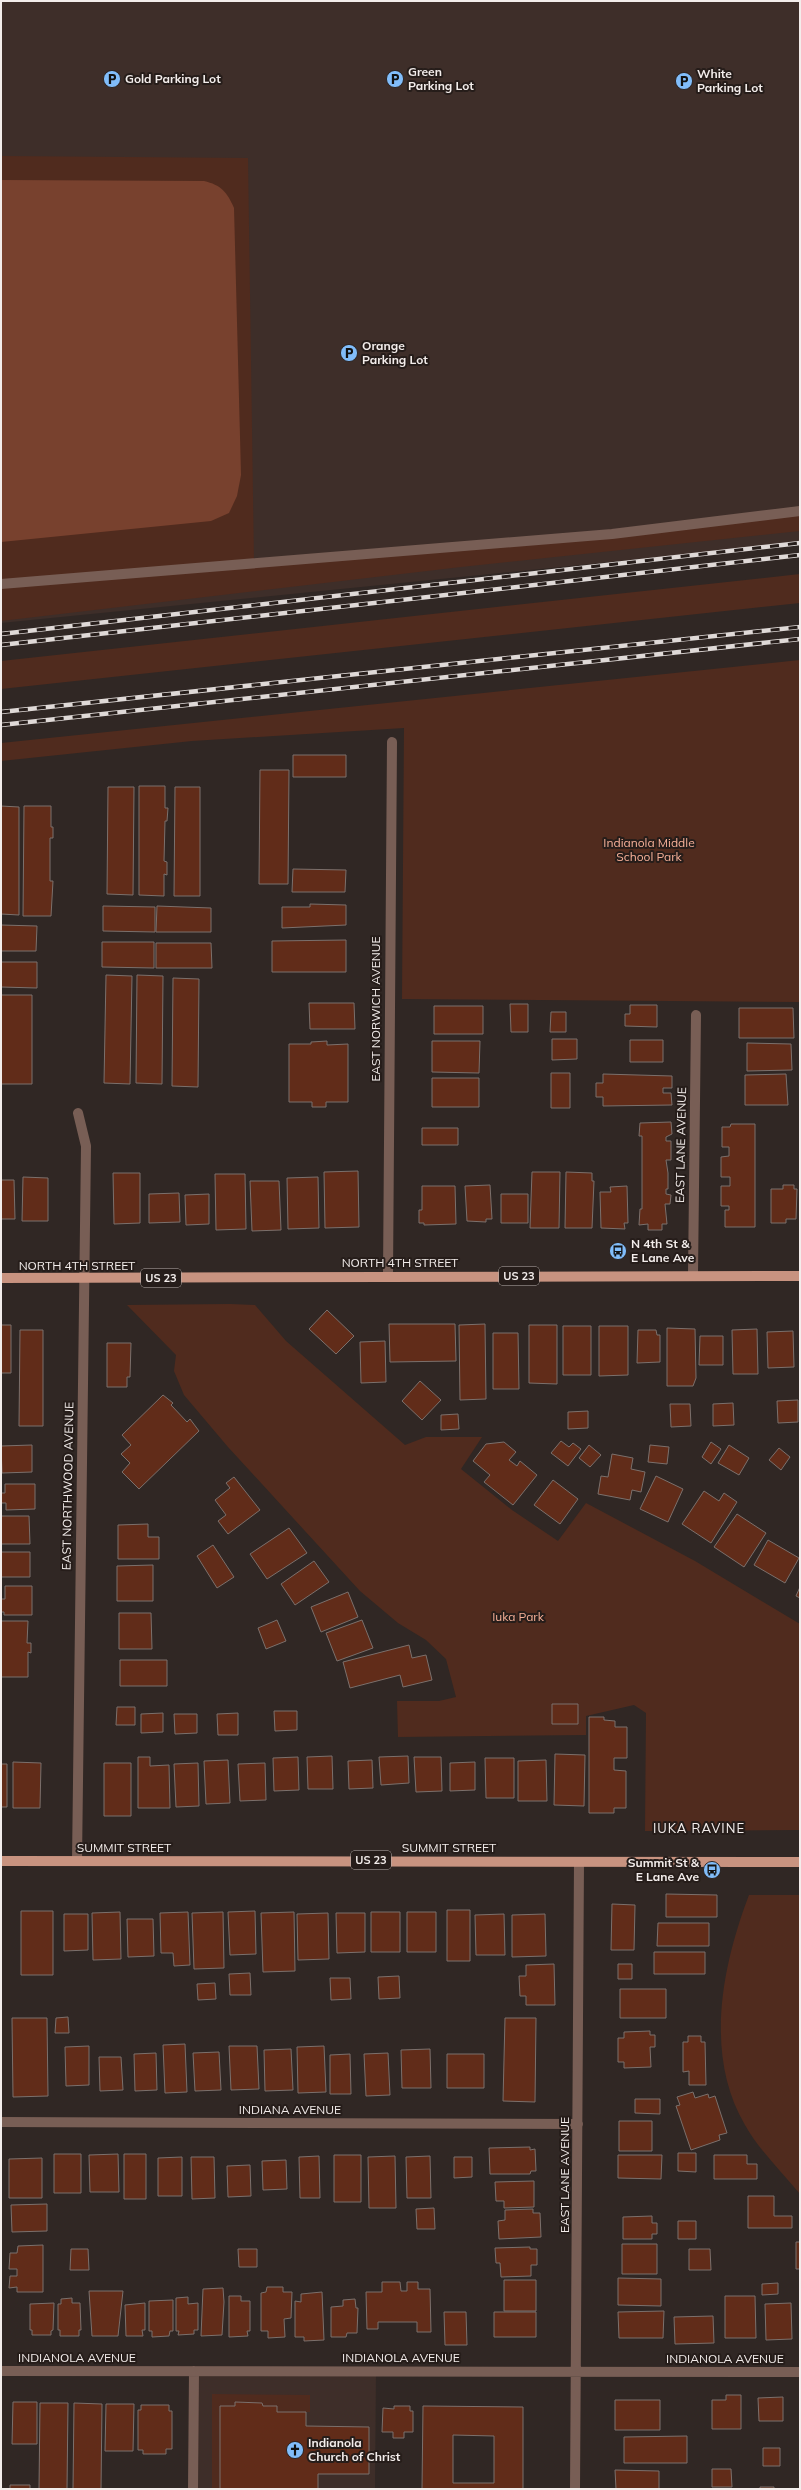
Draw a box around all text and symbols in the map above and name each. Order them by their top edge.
place label: Green Parking Lot [408,64,474,93]
place label: White Parking Lot [697,66,763,95]
parking icon: Gold Parking Lot [102,69,122,89]
parking icon: Green Parking Lot [385,69,405,89]
place label: Gold Parking Lot [125,71,221,86]
parking icon: White Parking Lot [674,71,694,91]
place label: Orange Parking Lot [362,338,428,367]
parking icon: Orange Parking Lot [339,343,359,363]
park label: Indianola Middle School Park [603,835,695,864]
street label: EAST NORWICH AVENUE [368,936,383,1082]
street label: EAST LANE AVENUE [672,1087,689,1203]
place label: N 4th St & E Lane Ave [631,1236,695,1265]
bus stop icon: N 4th St & E Lane Ave [608,1241,628,1261]
street label: NORTH 4TH STREET [342,1255,459,1270]
street label: NORTH 4TH STREET [19,1258,136,1273]
road number: US 23 [499,1267,539,1285]
road number: US 23 [141,1269,181,1287]
street label: EAST NORTHWOOD AVENUE [59,1402,76,1570]
park label: Iuka Park [492,1609,545,1624]
district label: IUKA RAVINE [653,1820,745,1836]
street label: SUMMIT STREET [77,1840,172,1855]
street label: SUMMIT STREET [402,1840,497,1855]
road number: US 23 [351,1851,391,1869]
place label: Summit St & E Lane Ave [628,1855,700,1884]
bus stop icon: Summit St & E Lane Ave [702,1860,722,1880]
street label: INDIANA AVENUE [239,2102,341,2117]
street label: EAST LANE AVENUE [557,2117,572,2233]
street label: INDIANOLA AVENUE [18,2350,136,2365]
street label: INDIANOLA AVENUE [342,2350,460,2365]
street label: INDIANOLA AVENUE [666,2351,784,2366]
place label: Indianola Church of Christ [308,2435,401,2464]
church icon: Indianola Church of Christ [285,2440,305,2460]

